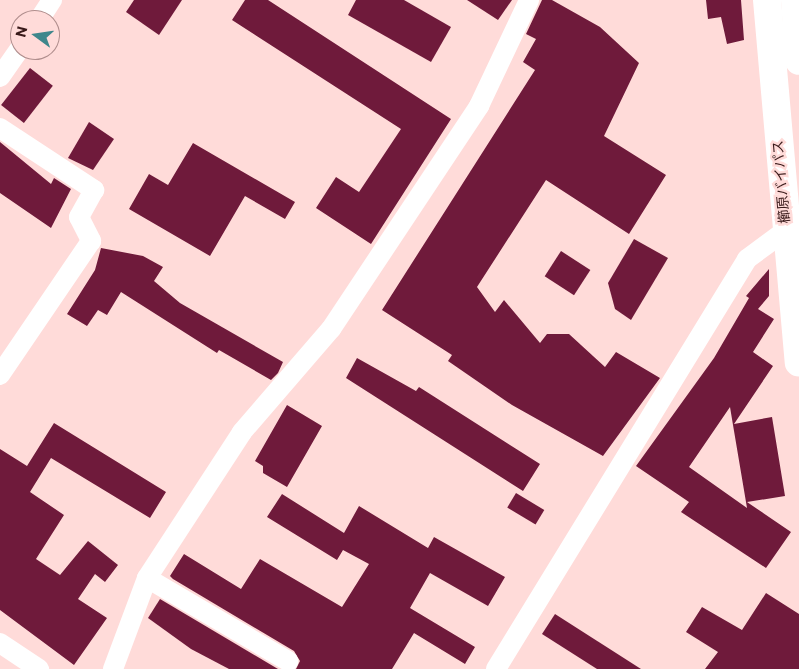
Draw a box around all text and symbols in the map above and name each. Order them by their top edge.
north arrow [10,10,60,60]
text: N [11,24,30,39]
street label: 櫛原バイパス [769,139,793,225]

